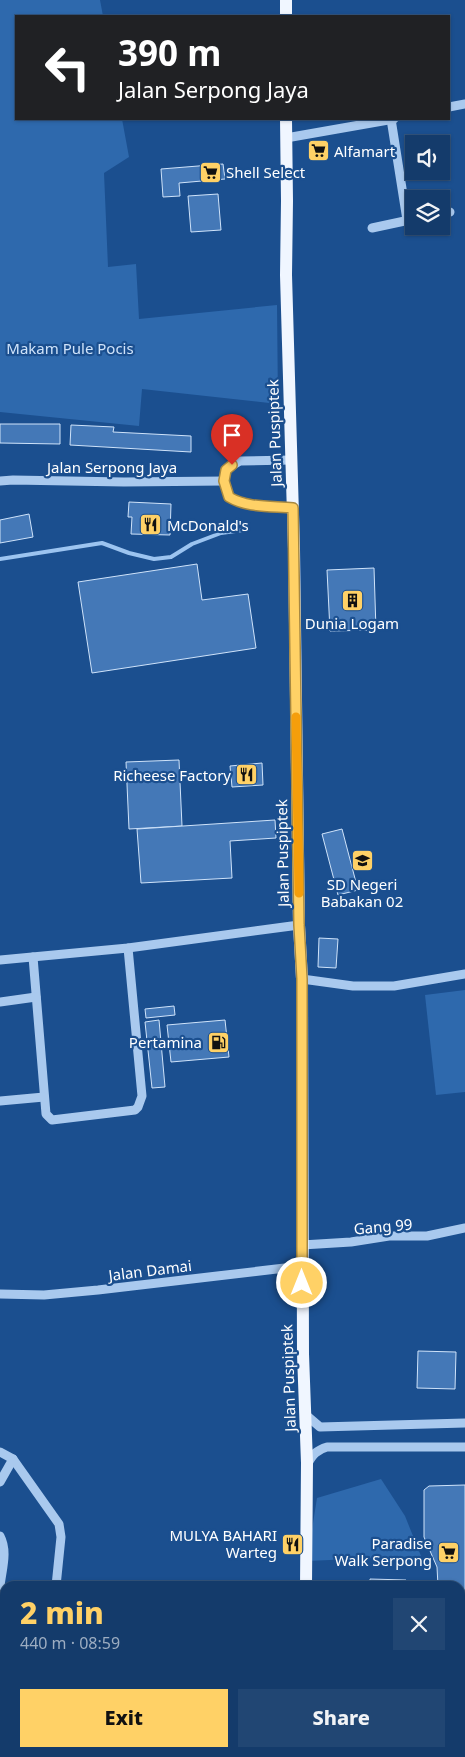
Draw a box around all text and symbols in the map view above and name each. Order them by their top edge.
text: 390 m [118,29,221,76]
icon: left [35,35,100,100]
text: Jalan Serpong Jaya [118,74,309,104]
map controls [405,135,450,235]
button: sound [405,135,450,180]
supermarket icon: Alfamart [306,139,330,163]
place label: Alfamart [334,141,396,161]
supermarket icon: Shell Select [198,160,222,184]
place label: Shell Select [226,162,306,182]
button: layers [405,190,450,235]
park label: Makam Pule Pocis [6,338,134,358]
street label: Jalan Puspiptek [262,379,286,489]
pin [211,414,253,465]
icon: arrive [218,421,246,449]
street label: Jalan Serpong Jaya [45,457,177,477]
restaurant icon: McDonald's [139,513,163,537]
place label: McDonald's [167,515,249,535]
building icon: Dunia Logam [340,588,364,612]
place label: Dunia Logam [305,613,399,633]
restaurant icon: Richeese Factory [235,763,259,787]
place label: Richeese Factory [113,765,231,785]
street label: Jalan Puspiptek [271,799,293,909]
school or university icon: SD Negeri Babakan 02 [350,849,374,873]
place label: SD Negeri Babakan 02 [321,874,403,911]
fuel station icon: Pertamina [206,1030,230,1054]
place label: Pertamina [129,1032,202,1052]
street label: Gang 99 [353,1213,413,1239]
street label: Jalan Damai [105,1255,193,1285]
position arrow [275,1256,327,1308]
street label: Jalan Puspiptek [276,1324,300,1434]
place label: MULYA BAHARI Warteg [169,1525,277,1562]
restaurant icon: MULYA BAHARI Warteg [281,1532,305,1556]
place label: Paradise Walk Serpong [334,1533,432,1570]
supermarket icon: Paradise Walk Serpong [436,1540,460,1564]
text: 2 min [20,1592,104,1633]
button: close [393,1598,445,1650]
text: 440 m · 08:59 [20,1632,120,1654]
button: Exit [20,1689,228,1747]
button: Share [238,1689,445,1747]

